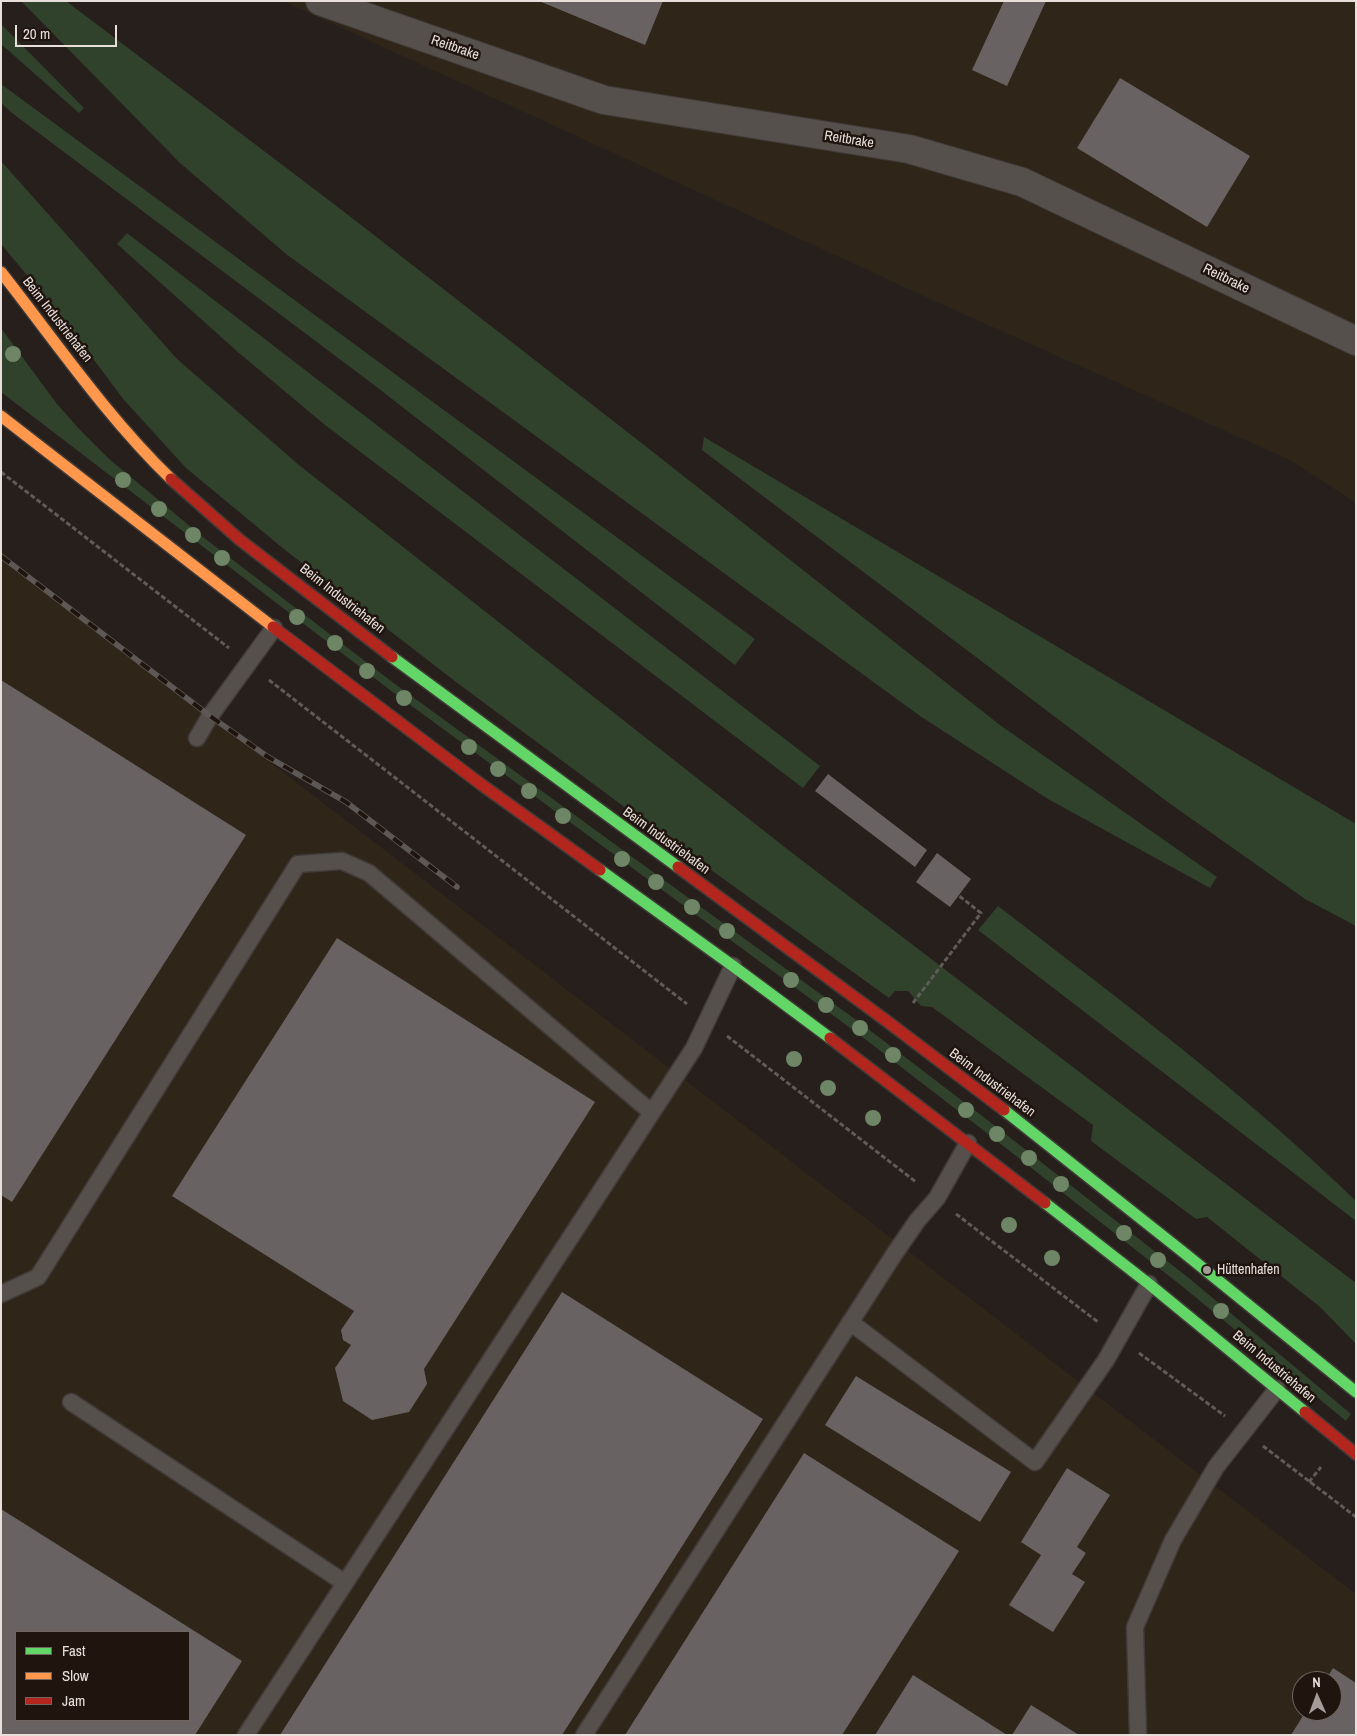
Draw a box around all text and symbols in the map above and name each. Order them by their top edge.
scale bar [18,15,120,47]
text: 20 m [23,23,50,44]
street label: Reitbrake [429,32,481,64]
street label: Reitbrake [823,128,875,152]
street label: Reitbrake [1200,261,1252,297]
street label: Beim Industriehafen [19,274,95,366]
street label: Beim Industriehafen [296,561,388,637]
street label: Beim Industriehafen [619,804,713,878]
street label: Beim Industriehafen [946,1045,1038,1121]
place label: Hüttenhafen [1217,1262,1280,1278]
marker: Hüttenhafen [1201,1264,1213,1276]
street label: Beim Industriehafen [1229,1327,1319,1407]
legend [15,1631,190,1721]
text: Fast [62,1640,85,1661]
text: Slow [62,1665,89,1686]
north arrow [1292,1671,1342,1721]
text: N [1312,1673,1321,1691]
text: Jam [62,1690,85,1711]

